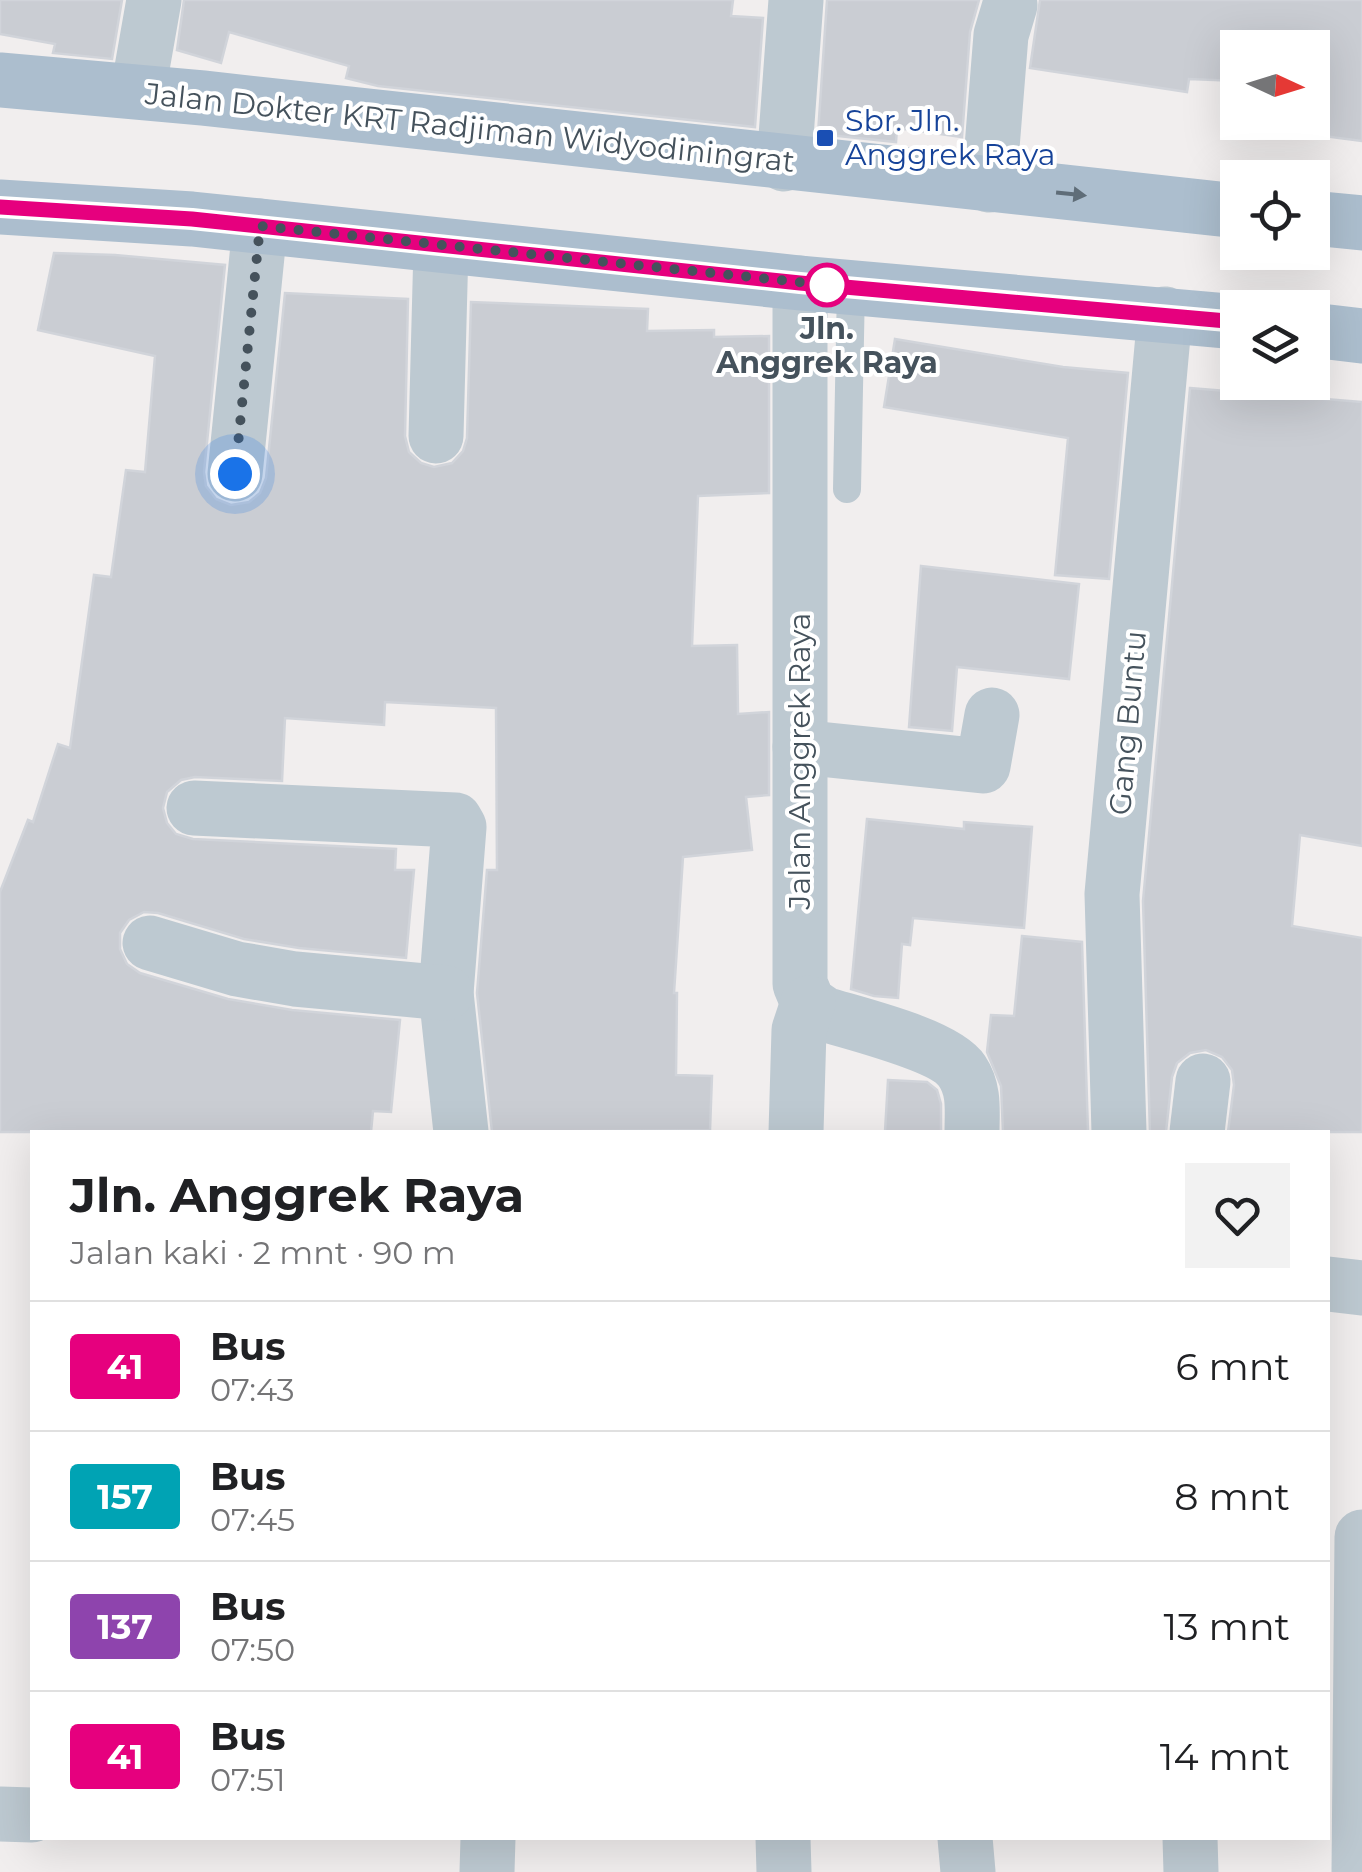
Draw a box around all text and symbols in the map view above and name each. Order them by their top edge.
north arrow [1220,30,1330,140]
map controls [1220,30,1330,400]
street label: Jalan Dokter KRT Radjiman Widyodiningrat [142,75,797,180]
place label: Sbr. Jln. Anggrek Raya [845,102,1056,173]
marker: Sbr. Jln. Anggrek Raya [814,127,836,149]
button: locate [1220,160,1330,270]
one-way arrow [1056,186,1088,202]
marker: Jln. Anggrek Raya [806,264,848,306]
button: layers [1220,290,1330,400]
place label: Jln. Anggrek Raya [715,310,938,381]
your location [210,449,260,499]
street label: Jalan Anggrek Raya [781,612,818,911]
street label: Gang Buntu [1101,629,1154,817]
button: heart [1185,1163,1290,1268]
text: Jln. Anggrek Raya [70,1166,524,1224]
text: Jalan kaki · 2 mnt · 90 m [70,1233,456,1272]
text: Bus [210,1323,285,1370]
text: 6 mnt [1175,1343,1290,1390]
text: 41 [107,1345,143,1388]
text: 07:43 [210,1370,295,1409]
text: Bus [210,1453,285,1500]
text: 8 mnt [1174,1473,1290,1520]
text: 157 [97,1475,153,1518]
text: 07:45 [210,1500,295,1539]
text: Bus [210,1583,285,1630]
text: 13 mnt [1163,1603,1290,1650]
text: 137 [97,1605,153,1648]
text: 07:50 [210,1630,295,1669]
text: Bus [210,1713,285,1760]
text: 14 mnt [1160,1733,1290,1780]
text: 41 [107,1735,143,1778]
text: 07:51 [210,1760,286,1799]

